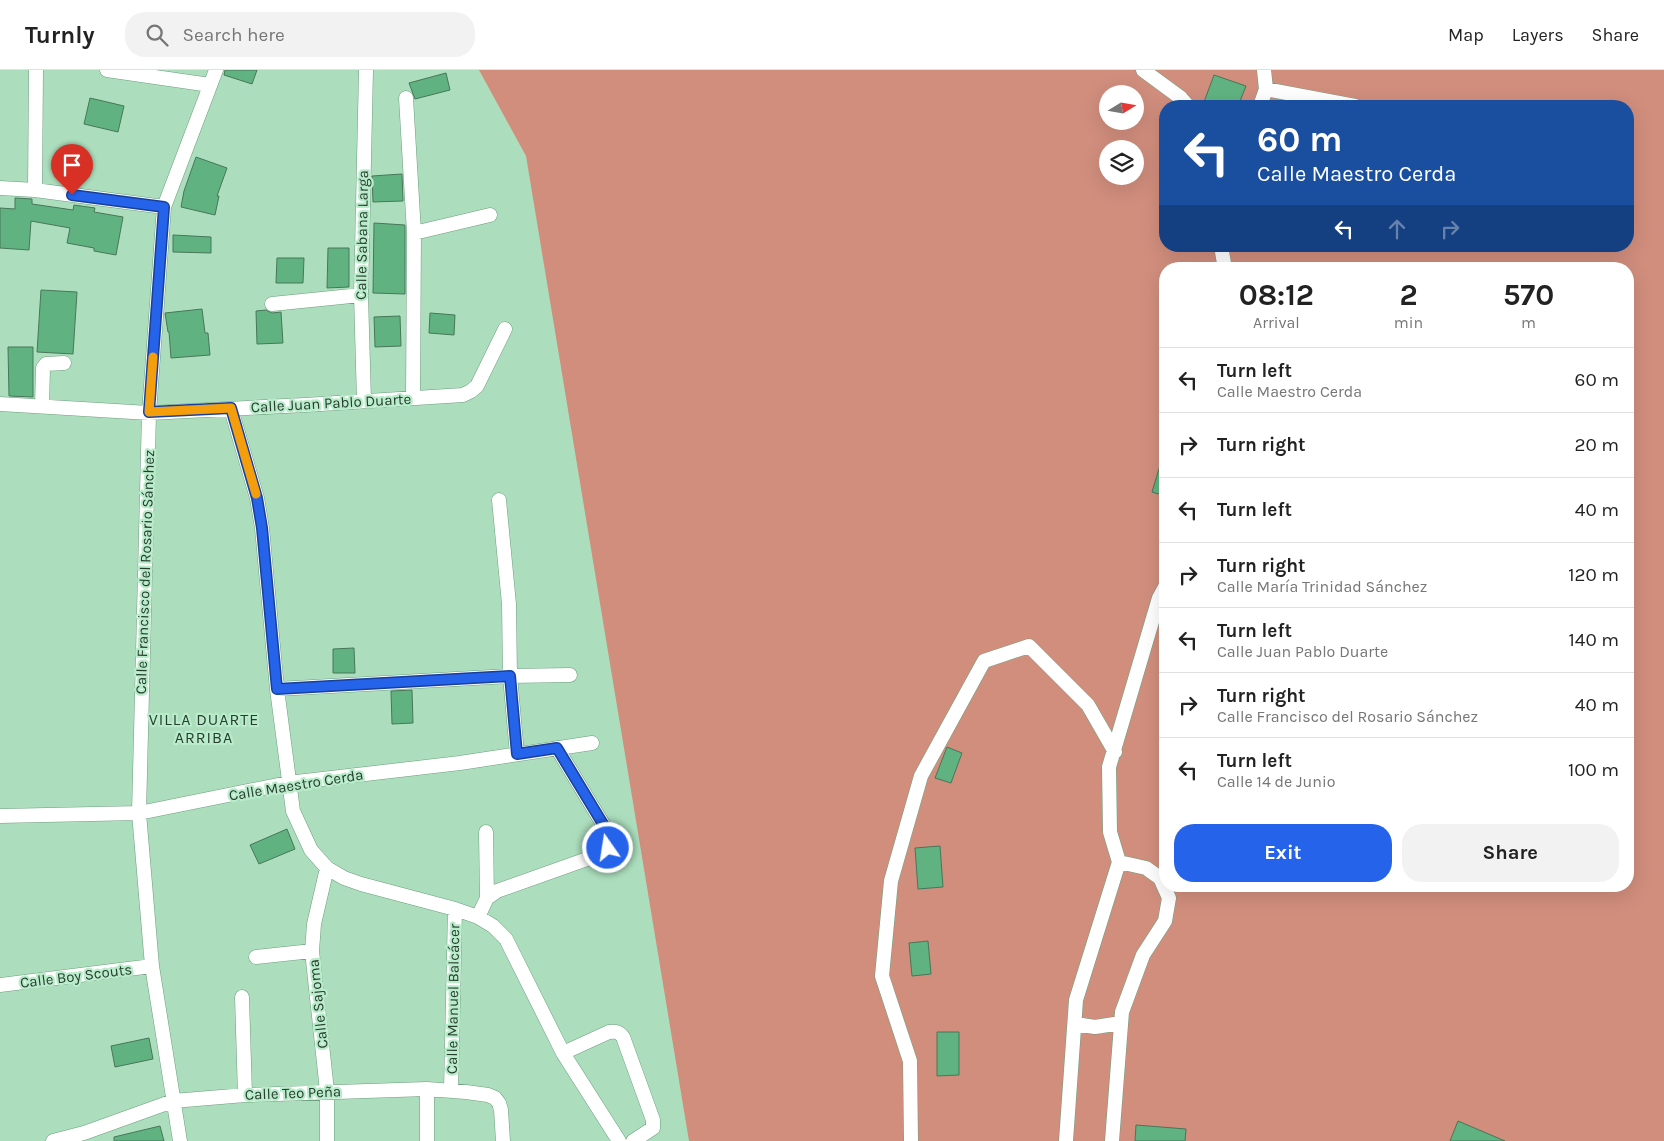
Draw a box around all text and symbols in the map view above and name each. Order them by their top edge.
search box [125,12,475,57]
text: Turnly [25,21,95,49]
icon: search [143,21,171,49]
text: Search here [183,24,285,46]
text: Map [1448,24,1484,46]
text: Layers [1512,24,1564,46]
text: Share [1592,24,1639,46]
north arrow [1099,85,1144,130]
map controls [1099,85,1144,185]
text: 60 m [1257,119,1342,160]
icon: left [1174,120,1239,185]
button: layers [1099,140,1144,185]
pin [51,144,93,195]
icon: arrive [58,151,86,179]
text: Calle Maestro Cerda [1257,161,1456,187]
street label: Calle Sabana Larga [352,170,372,300]
icon: left [1330,215,1358,243]
icon: ahead [1383,215,1411,243]
icon: right [1436,215,1464,243]
text: 08:12 [1239,277,1314,313]
text: 2 [1399,277,1418,313]
text: 570 [1503,277,1554,313]
text: Arrival [1253,313,1300,332]
text: min [1394,313,1423,332]
text: m [1521,313,1536,332]
text: Turn left [1217,360,1292,382]
icon: left [1174,366,1202,394]
text: 60 m [1575,369,1619,391]
text: Calle Maestro Cerda [1217,382,1362,401]
street label: Calle Juan Pablo Duarte [250,390,412,416]
icon: right [1174,431,1202,459]
text: Turn right [1217,434,1306,456]
text: 20 m [1574,434,1619,456]
street label: Calle Francisco del Rosario Sánchez [132,449,158,695]
icon: left [1174,496,1202,524]
text: Turn left [1217,499,1292,521]
text: 40 m [1575,499,1619,521]
text: Turn right [1217,555,1306,577]
icon: right [1174,561,1202,589]
text: 120 m [1568,564,1619,586]
text: Calle María Trinidad Sánchez [1217,577,1427,596]
text: Turn left [1217,620,1292,642]
icon: left [1174,626,1202,654]
text: 140 m [1569,629,1619,651]
text: Calle Juan Pablo Duarte [1217,642,1388,661]
text: Turn right [1217,685,1306,707]
icon: right [1174,691,1202,719]
text: 40 m [1575,694,1619,716]
text: Calle Francisco del Rosario Sánchez [1217,707,1478,726]
district label: VILLA DUARTE ARRIBA [149,710,259,747]
text: Turn left [1217,750,1292,772]
icon: left [1174,756,1202,784]
text: 100 m [1568,759,1619,781]
street label: Calle Maestro Cerda [227,765,365,805]
text: Calle 14 de Junio [1217,772,1335,791]
position arrow [581,821,633,873]
button: Exit [1174,824,1392,882]
button: Share [1402,824,1619,882]
street label: Calle Manuel Balcácer [443,923,463,1074]
street label: Calle Sajoma [304,958,332,1050]
street label: Calle Boy Scouts [19,960,133,992]
street label: Calle Teo Peña [245,1082,341,1104]

